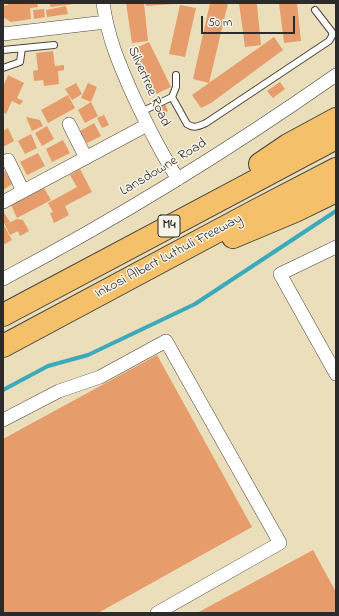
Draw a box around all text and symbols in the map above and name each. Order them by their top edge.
scale bar [203,8,297,34]
text: 50 m [208,14,232,32]
street label: Silvertree Road [123,44,173,130]
street label: Lansdowne Road [118,136,210,200]
street label: Inkosi Albert Luthuli Freeway [93,211,245,303]
road number: M4 [158,215,180,237]

